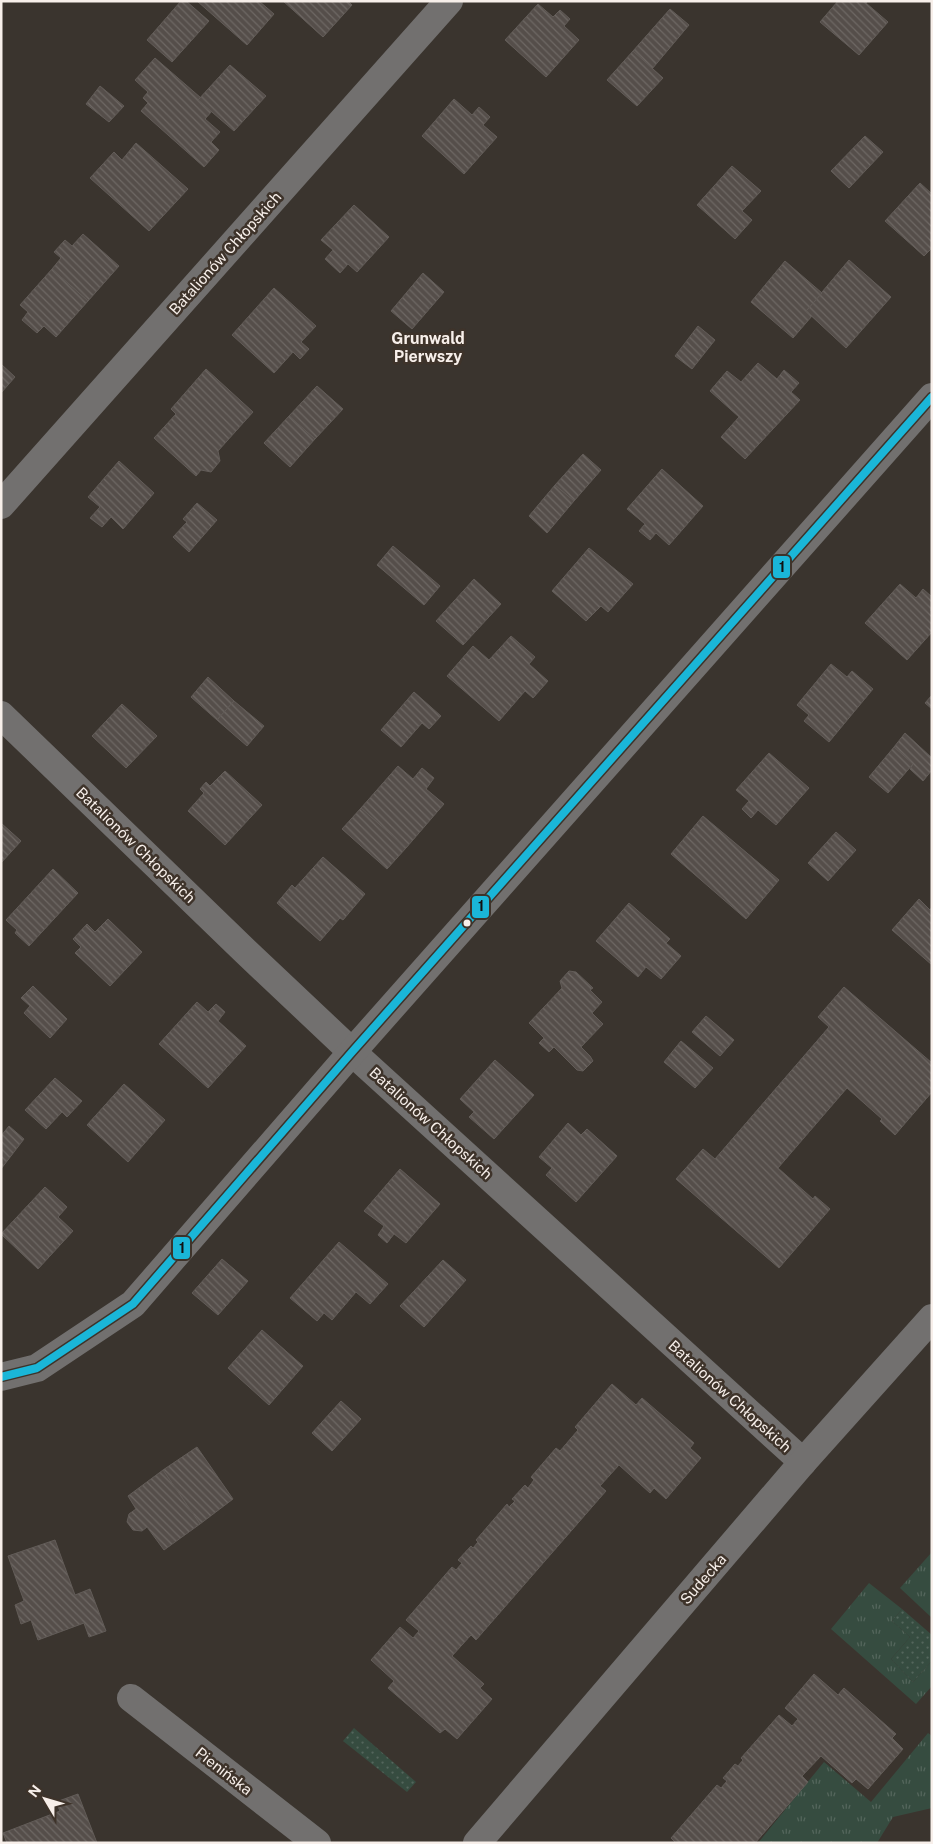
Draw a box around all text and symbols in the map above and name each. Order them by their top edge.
street label: Batalionów Chłopskich [166,188,284,318]
district label: Grunwald Pierwszy [391,329,465,366]
line badge: 1 [772,555,791,579]
text: 1 [779,559,785,575]
street label: Batalionów Chłopskich [73,784,199,906]
line badge: 1 [471,895,490,919]
text: 1 [478,898,484,914]
unlabelled marker [462,918,472,928]
street label: Batalionów Chłopskich [366,1064,496,1182]
line badge: 1 [172,1236,191,1260]
text: 1 [179,1240,185,1256]
street label: Batalionów Chłopskich [665,1337,795,1455]
street label: Sudecka [677,1550,729,1608]
street label: Pienińska [192,1744,256,1798]
north arrow [20,1774,70,1824]
text: N [25,1782,44,1800]

